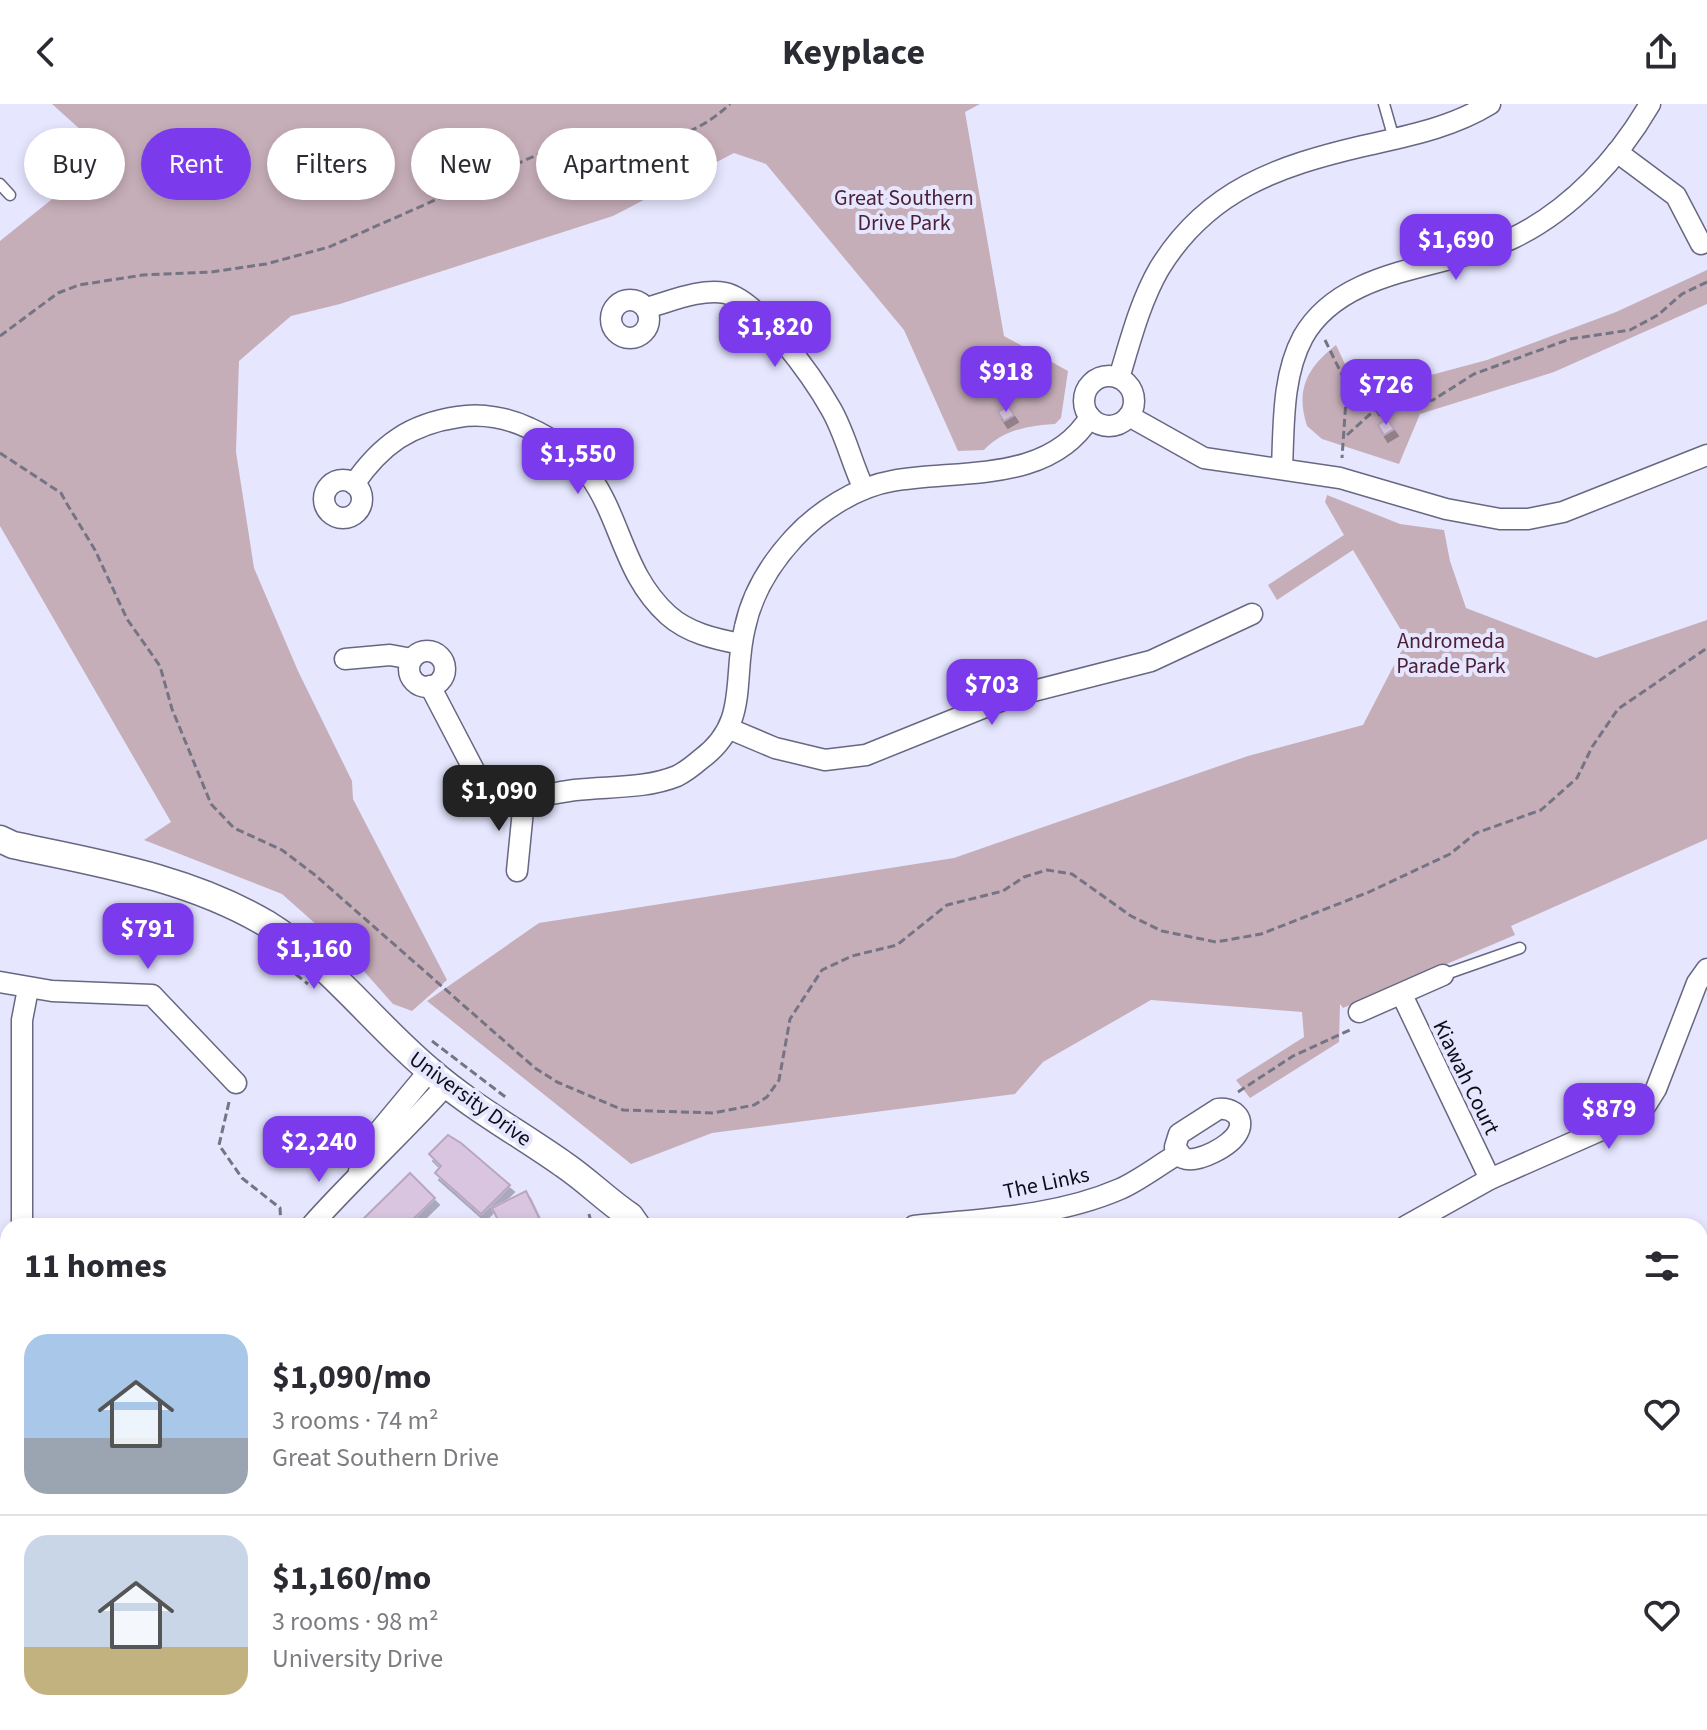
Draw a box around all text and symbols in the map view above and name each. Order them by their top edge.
text: Keyplace [782,27,925,78]
icon: back [24,30,68,74]
icon: share [1639,30,1683,74]
chip: Buy [24,128,125,200]
chip: Rent [141,128,251,200]
chip: Filters [267,128,395,200]
chip: New [411,128,520,200]
chip: Apartment [536,128,717,200]
park label: Great Southern Drive Park [834,182,974,239]
pin: $1,690 [1391,214,1521,282]
text: $1,690 [1418,221,1494,258]
pin: $1,820 [710,301,840,369]
text: $1,820 [737,308,813,345]
pin: $918 [959,346,1053,414]
text: $918 [979,353,1033,390]
pin: $726 [1339,359,1433,427]
text: $726 [1359,366,1413,403]
pin: $1,550 [513,428,643,496]
text: $1,550 [540,435,616,472]
park label: Andromeda Parade Park [1396,625,1506,682]
pin: $703 [945,659,1039,727]
text: $703 [965,666,1019,703]
pin: $1,090 [434,765,564,833]
text: $1,090 [461,772,537,809]
pin: $791 [101,903,195,971]
text: $791 [121,910,175,947]
pin: $1,160 [249,923,379,991]
text: $1,160 [276,930,352,967]
street label: Kiawah Court [1425,1015,1508,1141]
street label: University Drive [402,1043,538,1154]
pin: $879 [1562,1083,1656,1151]
text: $879 [1582,1090,1636,1127]
pin: $2,240 [254,1116,384,1184]
text: $2,240 [281,1123,357,1160]
street label: The Links [1000,1158,1092,1208]
text: 11 homes [24,1242,167,1291]
icon: filters [1640,1244,1684,1288]
text: $1,090/mo [272,1353,432,1402]
icon: home [88,1366,184,1462]
icon: heart [1640,1392,1684,1436]
text: 3 rooms · 74 m² [272,1402,439,1439]
text: Great Southern Drive [272,1439,499,1476]
text: $1,160/mo [272,1554,432,1603]
icon: home [88,1567,184,1663]
icon: heart [1640,1593,1684,1637]
text: 3 rooms · 98 m² [272,1603,439,1640]
text: University Drive [272,1640,443,1677]

